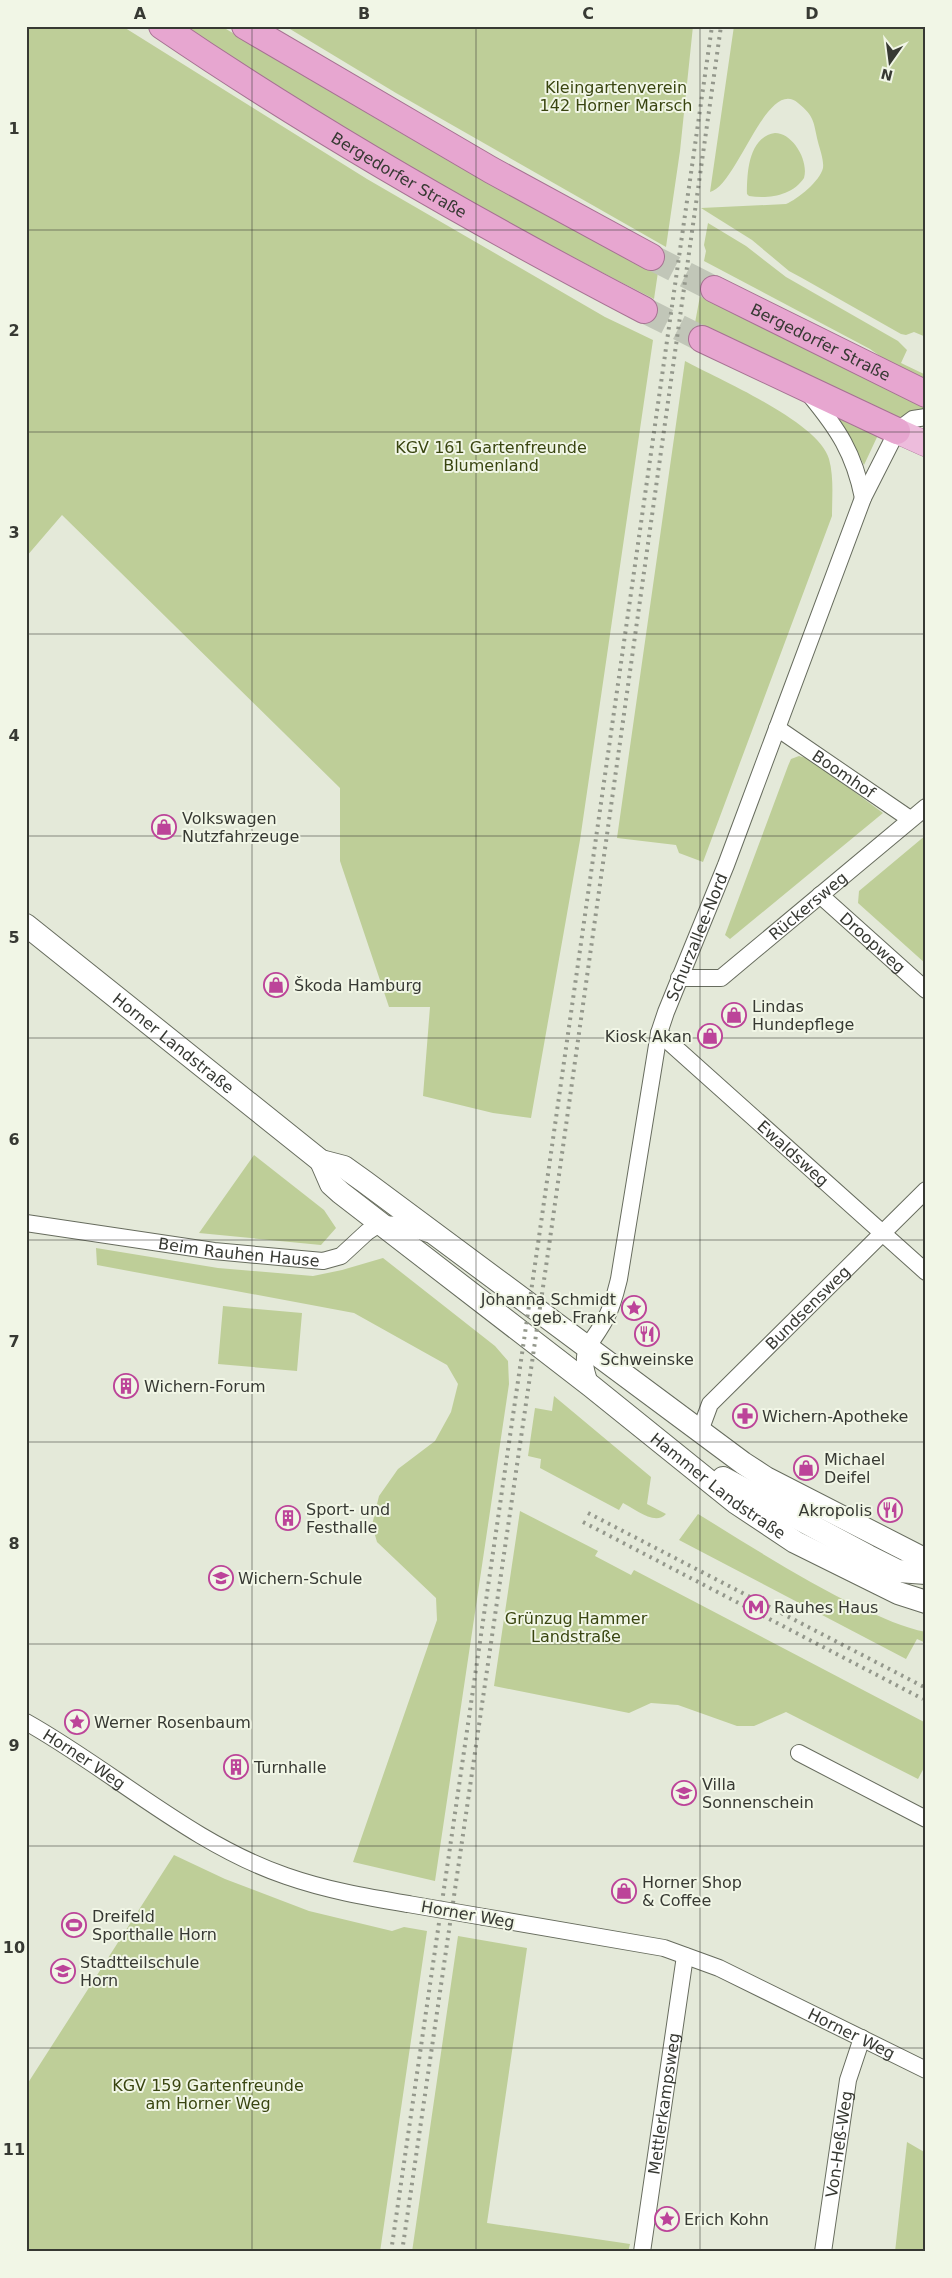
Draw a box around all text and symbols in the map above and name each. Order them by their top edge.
text: A [134,4,147,23]
text: B [358,4,370,23]
text: C [582,4,594,23]
text: D [805,4,819,23]
north arrow [864,38,914,88]
text: N [879,65,894,84]
park label: Kleingartenverein 142 Horner Marsch [540,78,692,115]
text: 1 [8,119,20,138]
street label: Bergedorfer Straße [328,128,470,222]
street label: Bergedorfer Straße [747,300,893,385]
text: 2 [8,321,20,340]
park label: KGV 161 Gartenfreunde Blumenland [395,438,587,475]
text: 3 [8,523,20,542]
text: 4 [8,726,20,745]
street label: Boomhof [809,746,879,802]
place label: Volkswagen Nutzfahrzeuge [182,809,299,846]
shop icon: Volkswagen Nutzfahrzeuge [151,814,177,840]
street label: Rückersweg [765,868,851,944]
street label: Schurzallee-Nord [662,870,732,1004]
street label: Droopweg [836,909,909,977]
text: 5 [8,928,20,947]
shop icon: Škoda Hamburg [263,972,289,998]
place label: Škoda Hamburg [294,976,422,995]
street label: Horner Landstraße [109,989,238,1098]
place label: Lindas Hundepflege [752,997,854,1034]
shop icon: Lindas Hundepflege [721,1002,747,1028]
shop icon: Kiosk Akan [697,1023,723,1049]
place label: Kiosk Akan [605,1027,692,1046]
street label: Ewaldsweg [753,1117,832,1190]
text: 6 [8,1130,20,1149]
street label: Beim Rauhen Hause [157,1234,320,1271]
street label: Bundsensweg [762,1262,854,1354]
place label: Johanna Schmidt geb. Frank [480,1290,617,1327]
place icon: Johanna Schmidt geb. Frank [621,1295,647,1321]
restaurant icon: Schweinske [634,1321,660,1347]
text: 7 [8,1332,20,1351]
place label: Schweinske [600,1350,694,1369]
building icon: Wichern-Forum [113,1373,139,1399]
place label: Wichern-Forum [144,1377,266,1396]
pharmacy icon: Wichern-Apotheke [732,1403,758,1429]
place label: Wichern-Apotheke [762,1407,908,1426]
street label: Hammer Landstraße [647,1429,789,1543]
place label: Michael Deifel [824,1450,885,1487]
shop icon: Michael Deifel [793,1455,819,1481]
restaurant icon: Akropolis [877,1497,903,1523]
place label: Sport- und Festhalle [306,1500,390,1537]
place label: Akropolis [799,1501,872,1520]
building icon: Sport- und Festhalle [275,1505,301,1531]
text: 8 [8,1534,20,1553]
school or university icon: Wichern-Schule [208,1565,234,1591]
place label: Wichern-Schule [238,1569,362,1588]
metro station icon: Rauhes Haus [743,1594,769,1620]
place label: Rauhes Haus [774,1598,878,1617]
park label: Grünzug Hammer Landstraße [505,1609,648,1646]
place icon: Werner Rosenbaum [64,1709,90,1735]
place label: Werner Rosenbaum [94,1713,251,1732]
street label: Horner Weg [39,1725,129,1793]
text: 9 [8,1736,20,1755]
building icon: Turnhalle [223,1754,249,1780]
place label: Turnhalle [253,1758,327,1777]
place label: Villa Sonnenschein [702,1775,814,1812]
school or university icon: Villa Sonnenschein [671,1780,697,1806]
place label: Horner Shop & Coffee [642,1873,742,1910]
shop icon: Horner Shop & Coffee [611,1878,637,1904]
street label: Horner Weg [420,1897,516,1932]
place label: Dreifeld Sporthalle Horn [92,1907,217,1944]
sports icon: Dreifeld Sporthalle Horn [61,1912,87,1938]
text: 10 [3,1938,25,1957]
place label: Stadtteilschule Horn [80,1953,199,1990]
school or university icon: Stadtteilschule Horn [50,1958,76,1984]
street label: Horner Weg [805,2004,898,2063]
street label: Mettlerkampsweg [644,2031,684,2176]
park label: KGV 159 Gartenfreunde am Horner Weg [112,2076,304,2113]
street label: Von-Heß-Weg [822,2090,856,2199]
text: 11 [3,2140,25,2159]
place icon: Erich Kohn [654,2206,680,2232]
place label: Erich Kohn [684,2210,769,2229]

